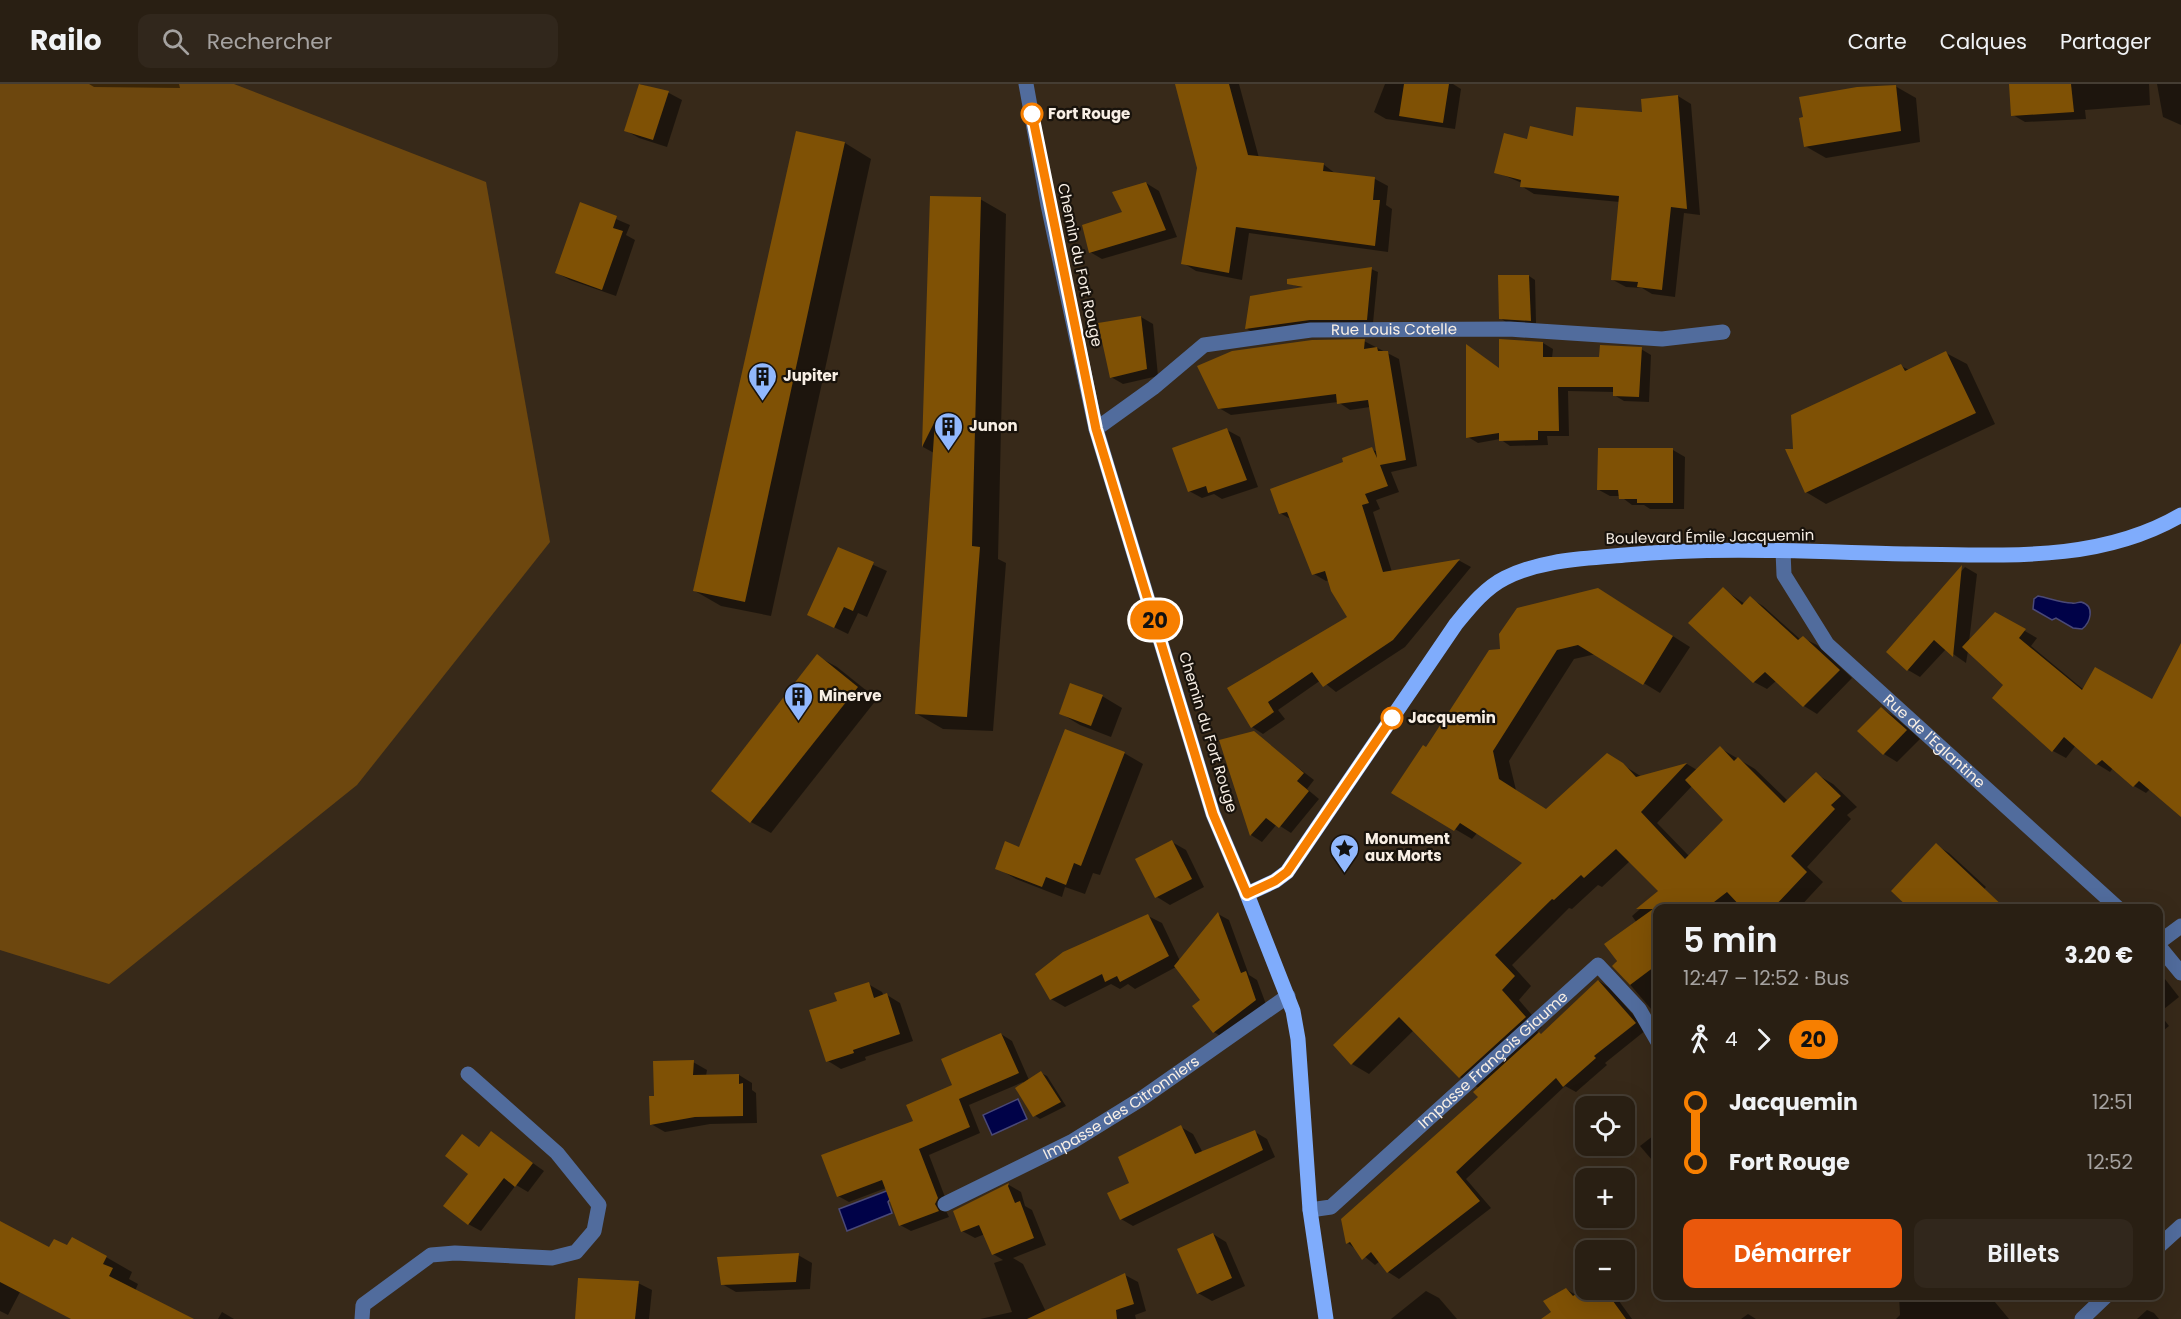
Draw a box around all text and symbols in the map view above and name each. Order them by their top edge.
search box [138,14,558,68]
text: Railo [30,21,102,60]
icon: search [159,25,192,58]
text: Rechercher [207,26,332,57]
text: Carte [1848,27,1907,56]
text: Calques [1940,27,2027,56]
text: Partager [2060,27,2151,56]
marker: Fort Rouge [1021,103,1043,125]
place label: Fort Rouge [1048,103,1130,124]
street label: Chemin du Fort Rouge [1053,181,1108,349]
street label: Rue Louis Cotelle [1331,318,1457,340]
building icon: Jupiter [746,360,778,402]
place label: Jupiter [783,365,839,386]
building icon: Junon [932,410,964,452]
place label: Junon [969,415,1018,436]
street label: Boulevard Émile Jacquemin [1606,524,1814,549]
line badge: 20 [1128,600,1182,640]
text: 20 [1142,606,1168,635]
street label: Chemin du Fort Rouge [1174,649,1243,815]
building icon: Minerve [782,680,814,722]
place label: Minerve [819,685,882,706]
street label: Rue de l'Eglantine [1879,689,1990,793]
marker: Jacquemin [1381,707,1403,729]
place label: Jacquemin [1408,707,1496,728]
place label: Monument aux Morts [1365,828,1450,866]
place icon: Monument aux Morts [1328,832,1360,874]
text: 5 min [1683,917,1778,964]
text: 3.20 € [2064,940,2133,971]
text: 12:47 – 12:52 · Bus [1683,964,1850,992]
street label: Impasse François Giaume [1413,986,1572,1133]
icon: walk [1683,1023,1716,1056]
icon: forward [1747,1023,1780,1056]
text: 4 [1725,1025,1738,1053]
text: 20 [1801,1025,1826,1054]
street label: Impasse des Citronniers [1039,1050,1203,1164]
text: Jacquemin [1729,1087,1858,1118]
text: 12:51 [2092,1088,2133,1116]
map controls [1575,1096,1635,1300]
button: locate [1575,1096,1635,1156]
text: Fort Rouge [1729,1147,1850,1178]
text: 12:52 [2087,1148,2133,1176]
button: + [1575,1168,1635,1228]
button: Démarrer [1683,1219,1902,1288]
button: Billets [1914,1219,2133,1288]
button: − [1575,1240,1635,1300]

